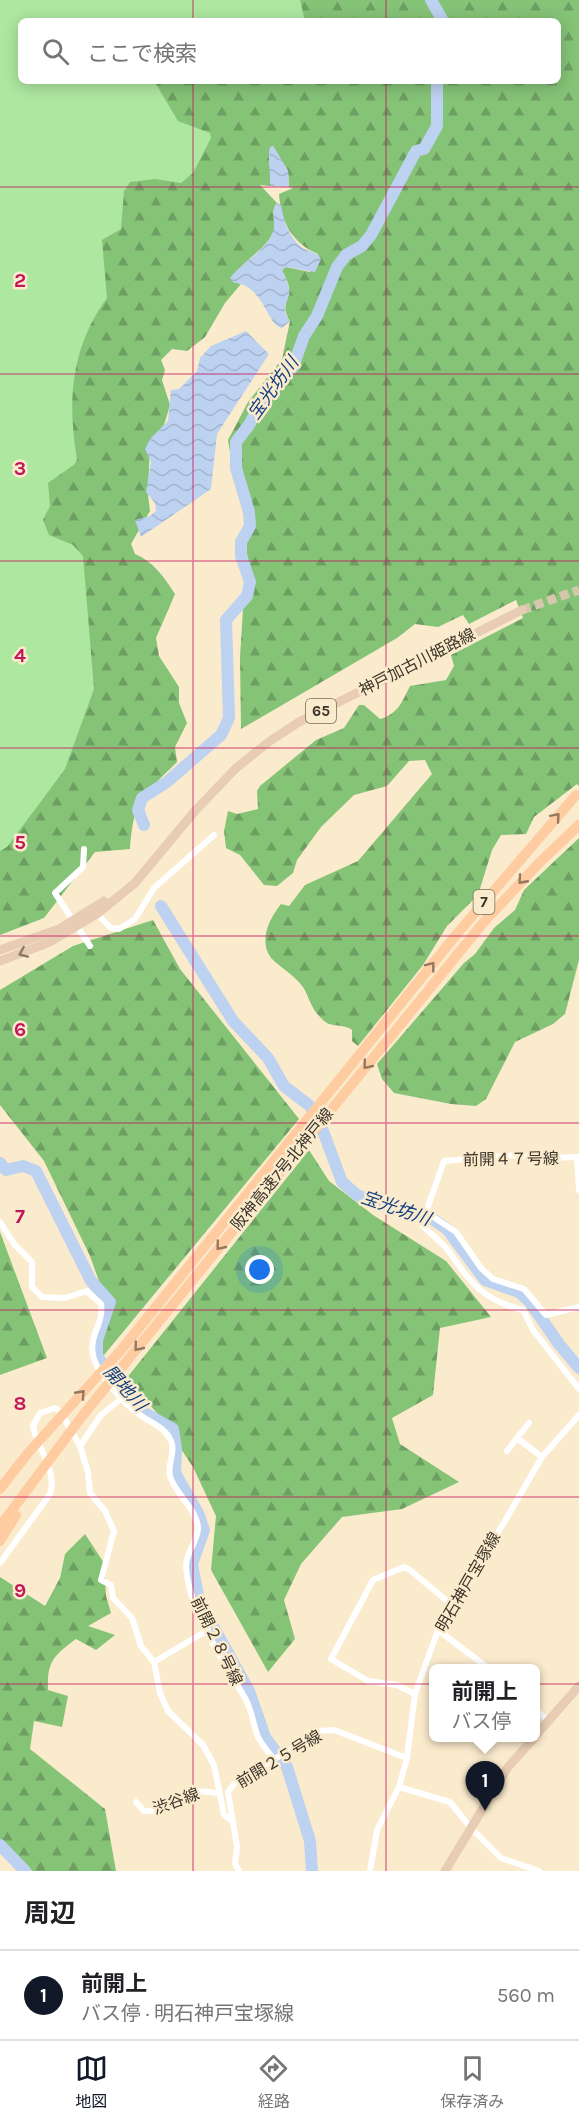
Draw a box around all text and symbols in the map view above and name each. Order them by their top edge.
search box [18,18,561,84]
icon: search [39,35,72,68]
text: ここで検索 [87,41,197,67]
text: 2 [14,269,26,292]
water label: 宝光坊川 [243,351,304,424]
text: 3 [14,457,26,480]
street label: 神戸加古川姫路線 [356,624,478,700]
text: 4 [14,644,26,667]
road number: 65 [306,699,336,723]
one-way arrow [549,813,560,823]
text: 5 [14,831,26,854]
one-way arrow [518,874,529,884]
road number: 7 [474,890,494,914]
one-way arrow [18,946,29,958]
one-way arrow [424,962,435,973]
text: 6 [14,1018,26,1041]
one-way arrow [364,1058,375,1069]
street label: 阪神高速7号北神戸線 [227,1104,337,1234]
street label: 前開４７号線 [463,1149,559,1169]
water label: 宝光坊川 [358,1186,436,1231]
text: 7 [15,1205,25,1228]
one-way arrow [216,1239,227,1250]
your location [245,1255,274,1284]
one-way arrow [134,1341,145,1352]
water label: 開地川 [99,1361,153,1417]
one-way arrow [74,1390,85,1401]
text: 8 [14,1392,26,1415]
street label: 明石神戸宝塚線 [432,1529,504,1635]
text: 9 [14,1579,26,1602]
street label: 前開２８号線 [187,1594,247,1688]
popup [429,1664,540,1742]
text: 前開上 [451,1679,518,1705]
text: バス停 [451,1710,511,1733]
street label: 前開２５号線 [233,1726,325,1792]
pin: 1 [466,1762,504,1811]
street label: 渋谷線 [150,1784,202,1818]
text: 周辺 [24,1898,76,1929]
text: 前開上 [81,1971,147,1997]
text: 1 [40,1984,47,2007]
text: 560 m [497,1984,555,2007]
text: バス停 · 明石神戸宝塚線 [81,2002,294,2025]
tab: 地図 [75,2052,108,2112]
tab: 経路 [257,2052,290,2112]
tab: 保存済み [440,2052,504,2112]

